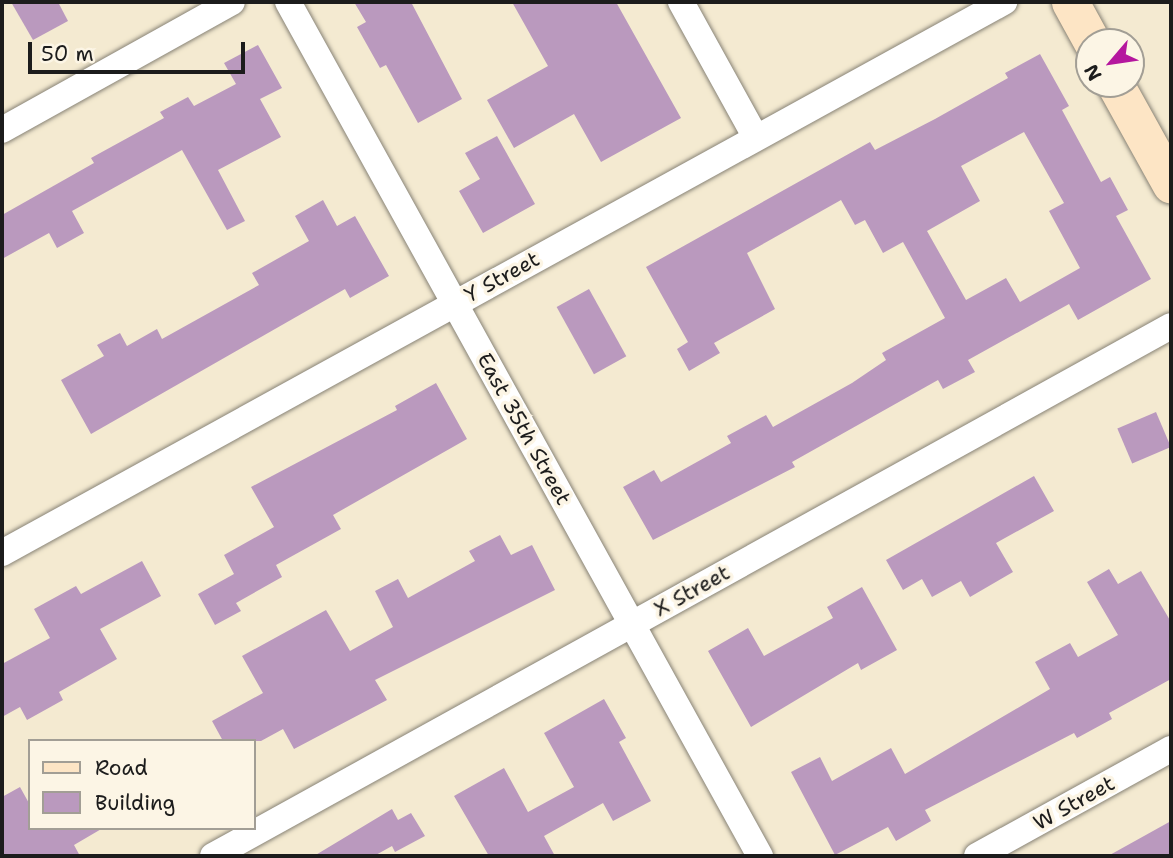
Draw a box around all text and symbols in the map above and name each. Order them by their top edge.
scale bar [32,28,248,72]
north arrow [1075,28,1145,98]
text: 50 m [41,40,94,68]
text: N [1078,60,1108,85]
street label: Y Street [460,246,544,308]
street label: East 35th Street [472,349,576,509]
street label: X Street [650,560,734,622]
legend [28,739,256,830]
text: Road [95,754,148,782]
street label: W Street [1029,770,1119,836]
text: Building [95,789,175,817]

